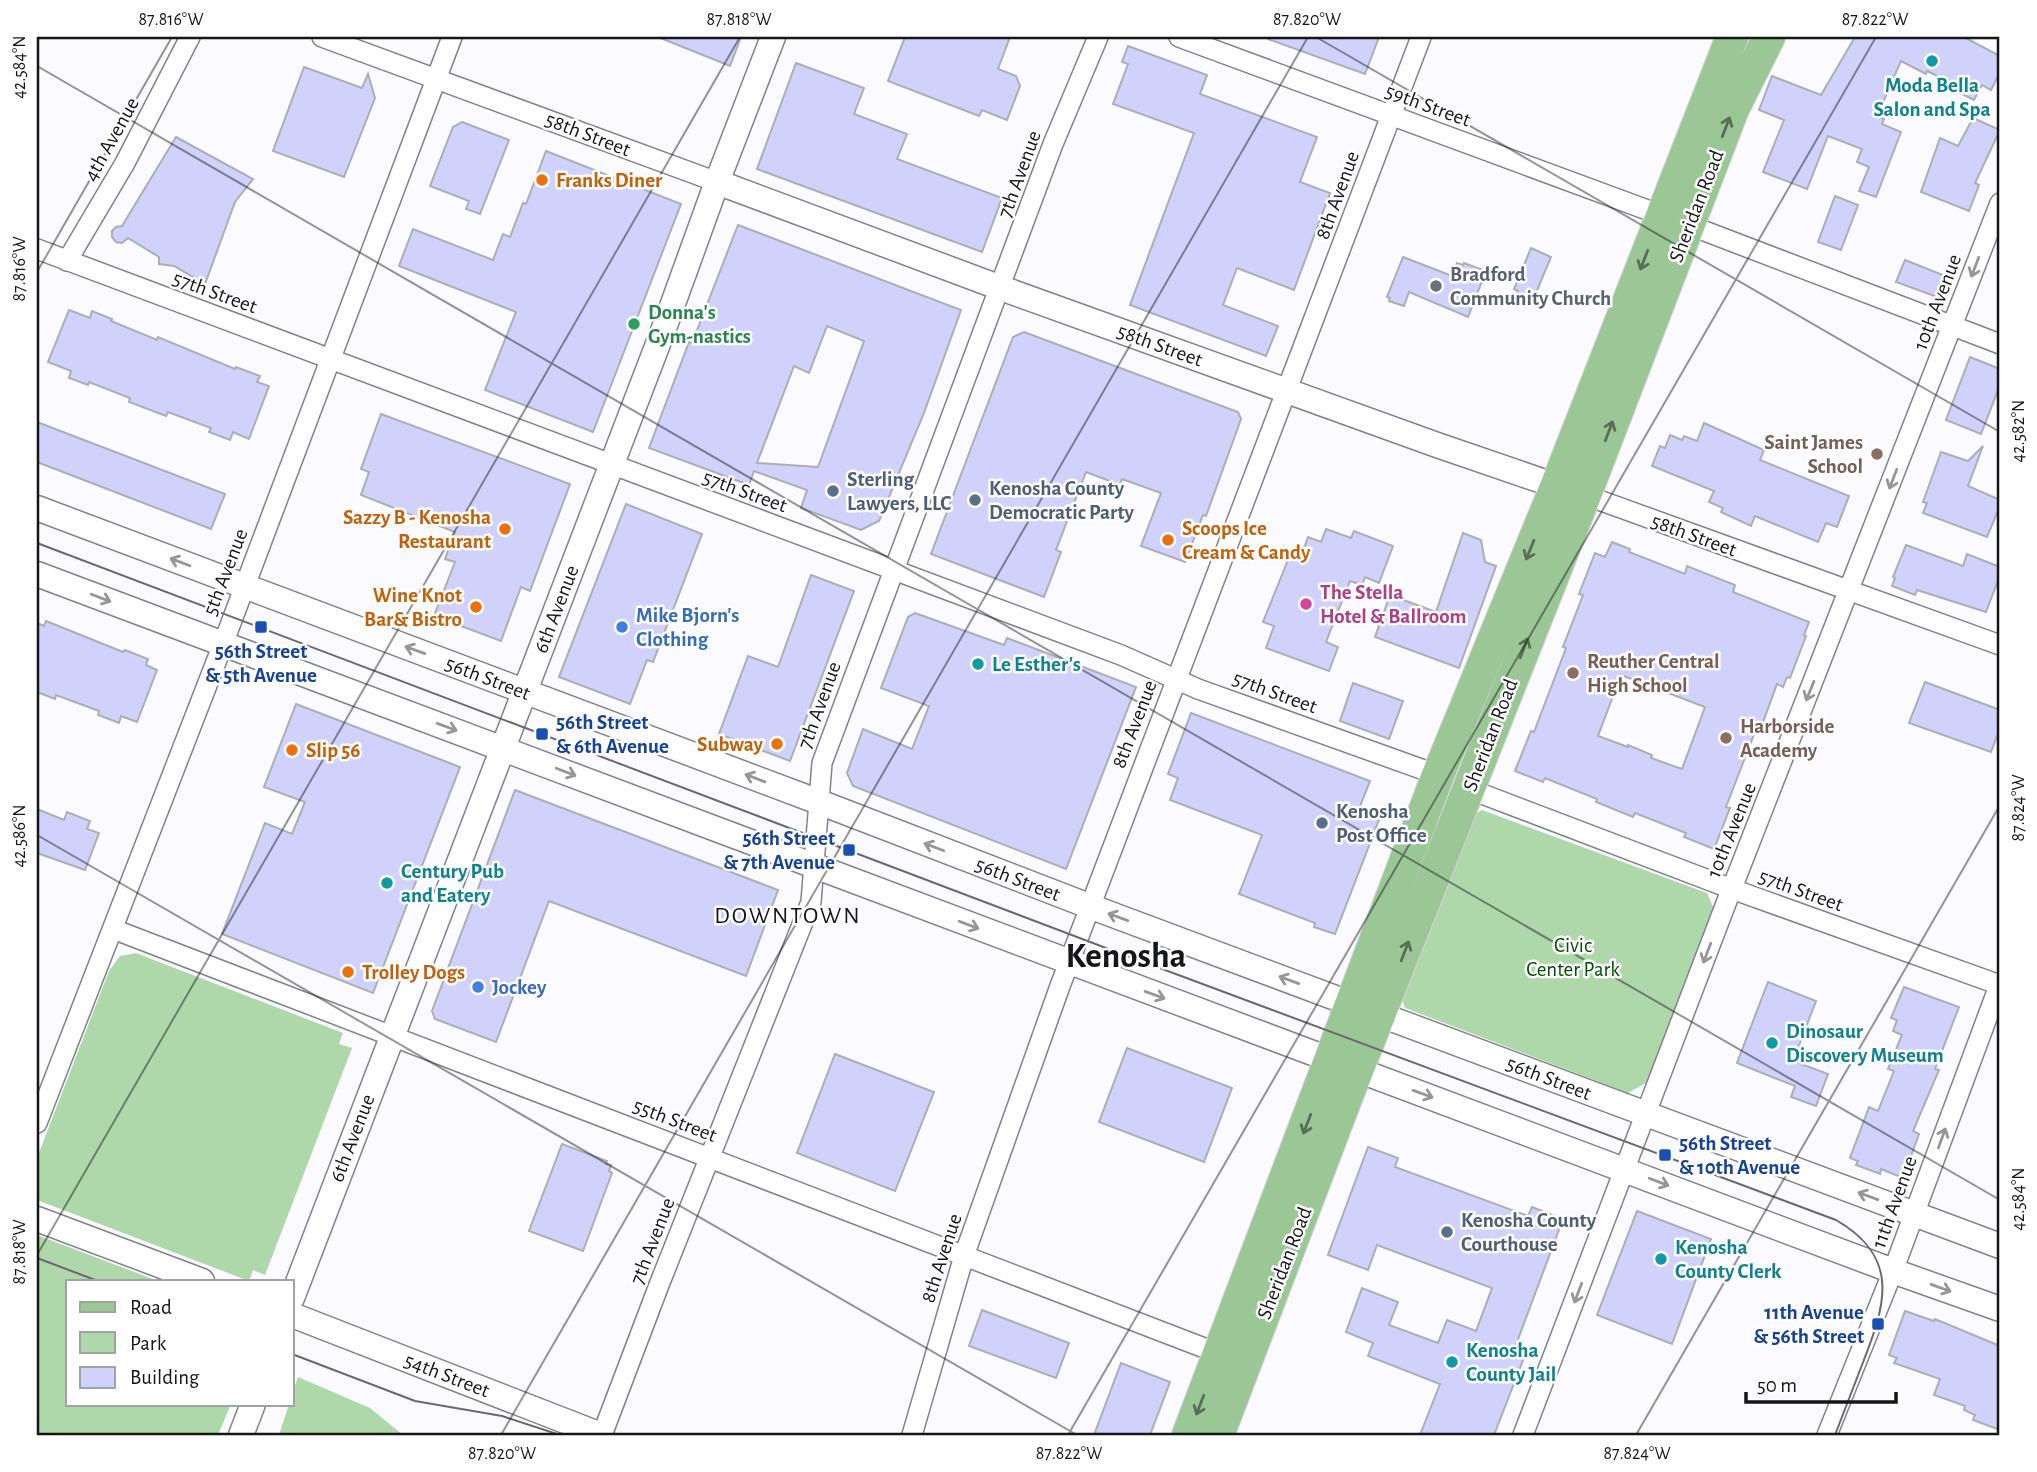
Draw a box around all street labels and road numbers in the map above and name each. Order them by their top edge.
street label: 59th Street [1382,80,1474,131]
street label: 4th Avenue [80,94,143,185]
street label: 58th Street [542,109,634,160]
street label: 7th Avenue [994,128,1045,221]
street label: Sheridan Road [1665,147,1728,265]
street label: 8th Avenue [1312,148,1363,242]
street label: 10th Avenue [1910,251,1965,353]
street label: 57th Street [170,268,260,317]
street label: 58th Street [1114,320,1206,371]
street label: 57th Street [700,467,790,516]
street label: 58th Street [1648,510,1740,561]
street label: 5th Avenue [199,526,252,618]
street label: 6th Avenue [530,562,583,656]
street label: 56th Street [442,653,533,704]
street label: 7th Avenue [794,659,845,752]
street label: 57th Street [1230,668,1320,717]
street label: Sheridan Road [1459,676,1522,794]
street label: 8th Avenue [1108,677,1161,771]
street label: 10th Avenue [1703,780,1760,881]
street label: 56th Street [972,854,1063,905]
street label: 57th Street [1756,866,1846,915]
street label: 56th Street [1503,1053,1594,1104]
street label: 6th Avenue [326,1091,379,1185]
street label: 55th Street [630,1095,720,1146]
street label: 11th Avenue [1868,1153,1921,1251]
street label: 7th Avenue [626,1195,679,1287]
street label: Sheridan Road [1253,1204,1316,1322]
street label: 8th Avenue [917,1211,966,1305]
street label: 54th Street [401,1350,493,1401]

